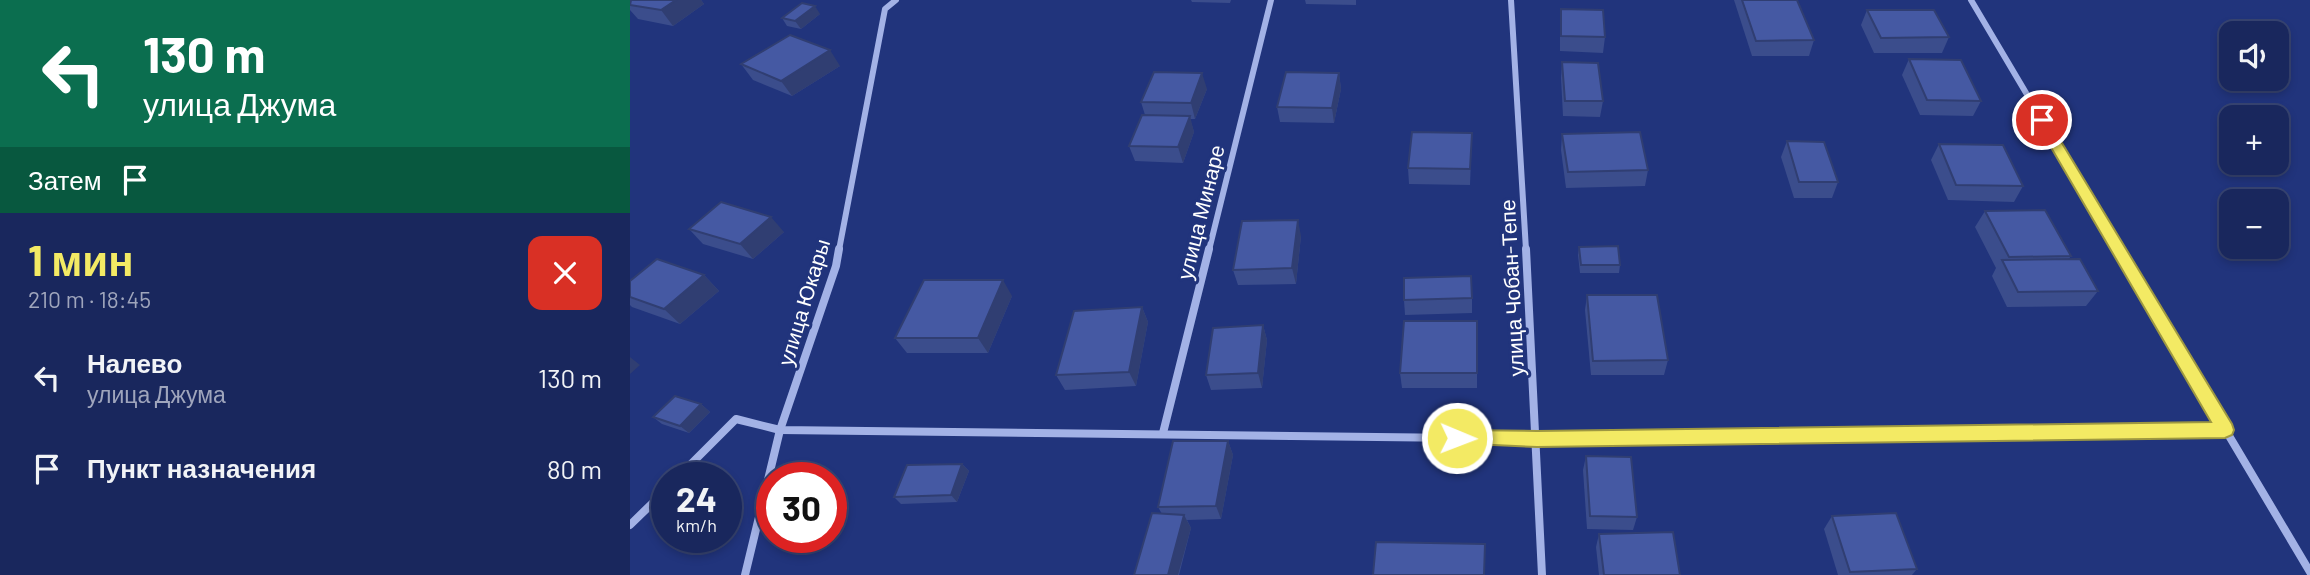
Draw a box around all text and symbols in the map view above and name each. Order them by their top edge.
map controls [2219,21,2289,259]
button: sound [2219,21,2289,91]
text: 130 m [143,24,265,83]
icon: left [28,28,119,119]
text: улица Джума [143,84,336,122]
pin [2012,90,2072,150]
icon: arrive [2023,101,2061,139]
button: + [2219,105,2289,175]
street label: улица Минаре [1171,142,1229,282]
icon: arrive [116,161,154,199]
text: Затем [28,164,102,195]
button: − [2219,189,2289,259]
street label: улица Чобан-Тепе [1494,199,1528,377]
text: 1 мин [28,234,134,284]
button: close [528,236,602,310]
street label: улица Юкары [772,236,834,368]
text: 210 m · 18:45 [28,285,151,313]
text: Налево [87,347,182,378]
icon: left [28,359,66,397]
text: 130 m [538,362,602,393]
text: улица Джума [87,380,226,408]
position arrow [1420,401,1494,475]
icon: arrive [28,450,66,488]
text: Пункт назначения [87,452,316,483]
text: 80 m [547,453,602,484]
speed limit sign: 30 [756,462,847,553]
text: 24 [676,477,717,519]
text: km/h [676,514,717,536]

